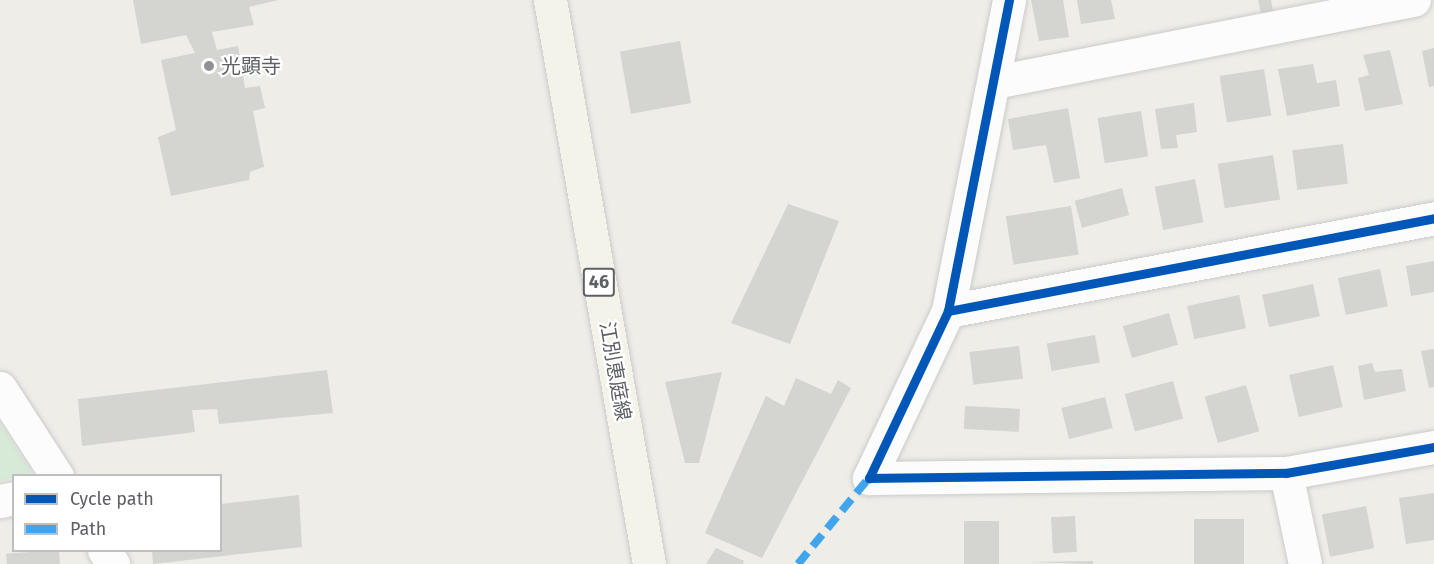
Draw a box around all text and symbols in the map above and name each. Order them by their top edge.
place label: 光顕寺 [221,54,281,78]
marker: 光顕寺 [202,59,216,73]
road number: 46 [582,267,616,297]
street label: 江別恵庭線 [594,320,636,422]
legend [12,474,222,552]
text: Cycle path [70,488,154,510]
text: Path [70,518,106,540]

